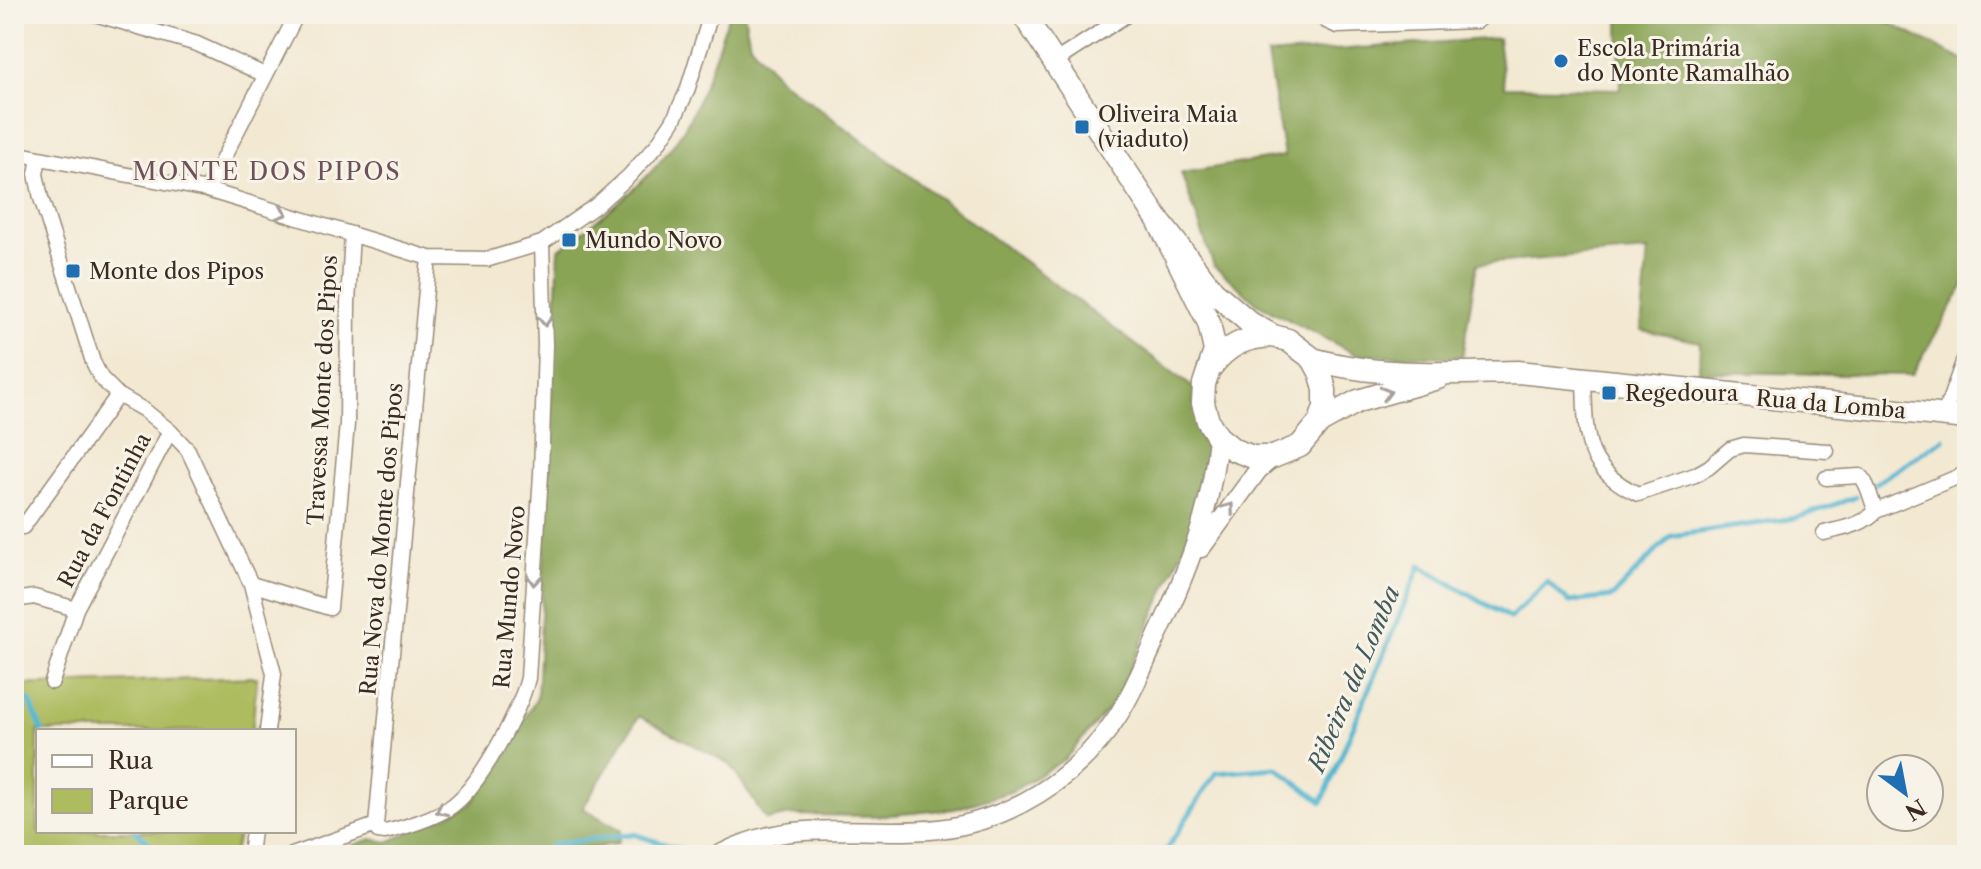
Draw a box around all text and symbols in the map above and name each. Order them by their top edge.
place label: Escola Primária do Monte Ramalhão [1577,35,1790,87]
marker: Escola Primária do Monte Ramalhão [1552,52,1570,70]
place label: Oliveira Maia (viaduto) [1098,101,1238,153]
marker: Oliveira Maia (viaduto) [1073,118,1091,136]
district label: MONTE DOS PIPOS [132,157,402,186]
one-way arrow [274,204,288,220]
place label: Mundo Novo [585,227,722,254]
marker: Mundo Novo [560,231,578,249]
street label: Travessa Monte dos Pipos [302,254,343,526]
place label: Monte dos Pipos [89,258,264,285]
marker: Monte dos Pipos [64,262,82,280]
one-way arrow [536,315,554,328]
place label: Regedoura [1625,380,1739,407]
street label: Rua Nova do Monte dos Pipos [354,382,409,696]
marker: Regedoura [1600,384,1618,402]
street label: Rua da Lomba [1755,384,1908,425]
one-way arrow [1378,386,1392,403]
street label: Rua da Fontinha [52,428,157,592]
one-way arrow [1219,502,1233,517]
street label: Rua Mundo Novo [488,504,531,690]
one-way arrow [526,574,543,587]
water label: Ribeira da Lomba [1300,581,1406,778]
legend [36,729,296,833]
text: Rua [108,746,153,775]
north arrow [1865,753,1945,833]
text: Parque [108,786,189,815]
text: N [1900,793,1931,826]
one-way arrow [435,800,450,816]

